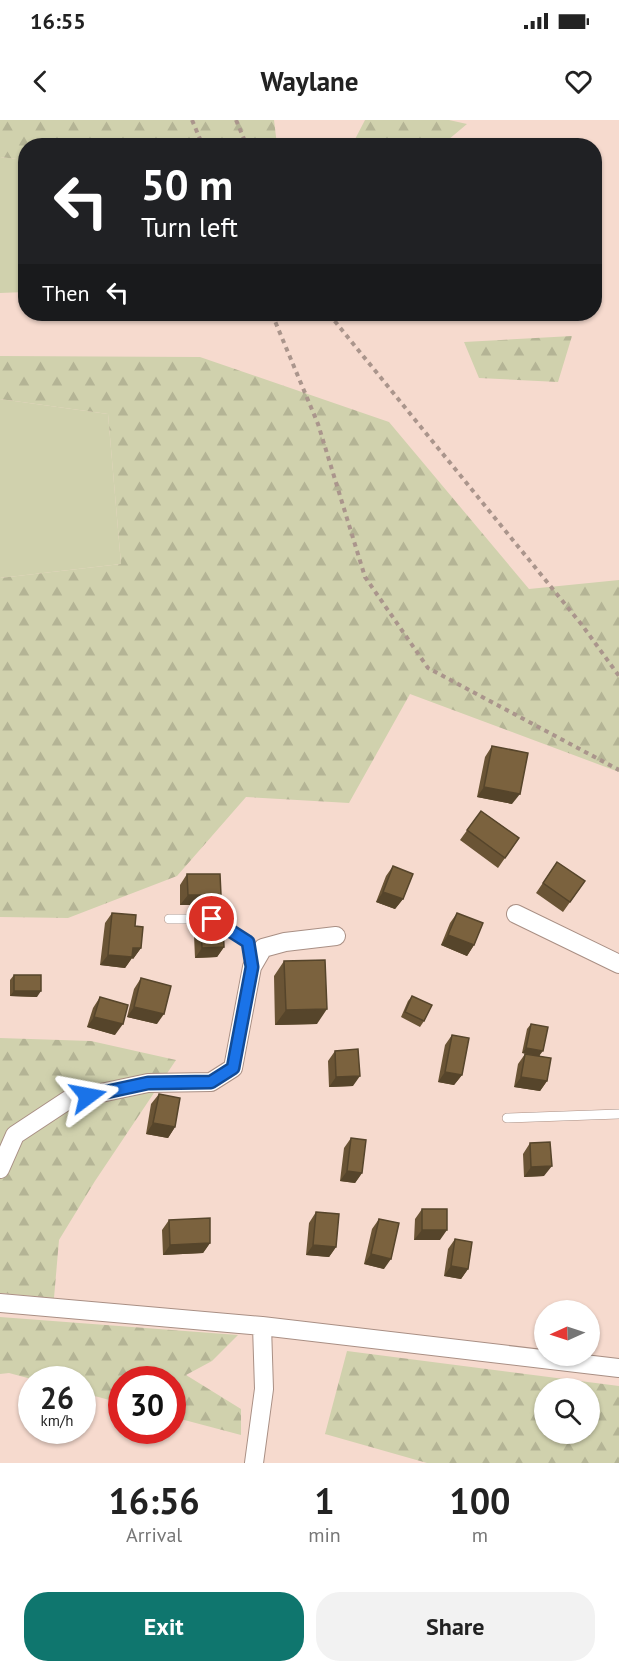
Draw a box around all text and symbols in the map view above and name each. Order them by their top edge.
text: 16:55 [30,7,86,35]
text: Waylane [260,64,359,98]
icon: back [24,65,57,98]
icon: heart [562,65,595,98]
text: 50 m [141,157,233,212]
icon: left [42,162,120,240]
text: Turn left [141,210,238,244]
icon: left [101,276,134,309]
text: Then [42,279,89,307]
pin [186,893,237,944]
icon: arrive [195,902,228,935]
position arrow [56,1064,120,1128]
north arrow [534,1300,600,1366]
map controls [534,1300,600,1444]
speed limit sign: 30 [108,1366,186,1444]
text: 26 [40,1378,74,1417]
button: search [534,1378,600,1444]
text: km/h [41,1411,73,1430]
text: 16:56 [108,1477,200,1524]
text: 1 [314,1477,335,1524]
text: 100 [449,1477,511,1524]
text: Arrival [126,1522,182,1548]
text: min [308,1522,341,1548]
text: m [472,1522,488,1548]
button: Exit [24,1592,304,1661]
button: Share [316,1592,595,1661]

